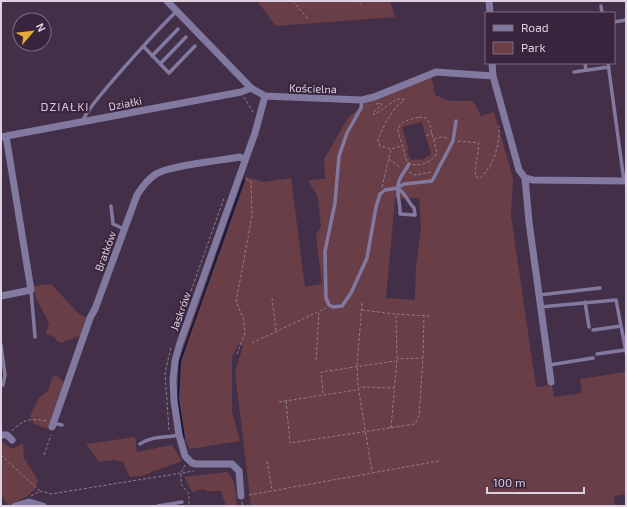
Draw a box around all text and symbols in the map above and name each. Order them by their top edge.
north arrow [12,12,52,52]
legend [485,12,615,64]
text: Road [521,20,549,34]
text: N [34,21,49,34]
text: Park [521,40,546,54]
street label: Kościelna [289,81,337,95]
street label: Działki [107,93,143,113]
district label: DZIAŁKI [41,99,89,113]
street label: Bratków [92,229,118,273]
street label: Jaskrów [167,290,193,332]
scale bar [487,469,584,495]
text: 100 m [493,475,525,489]

